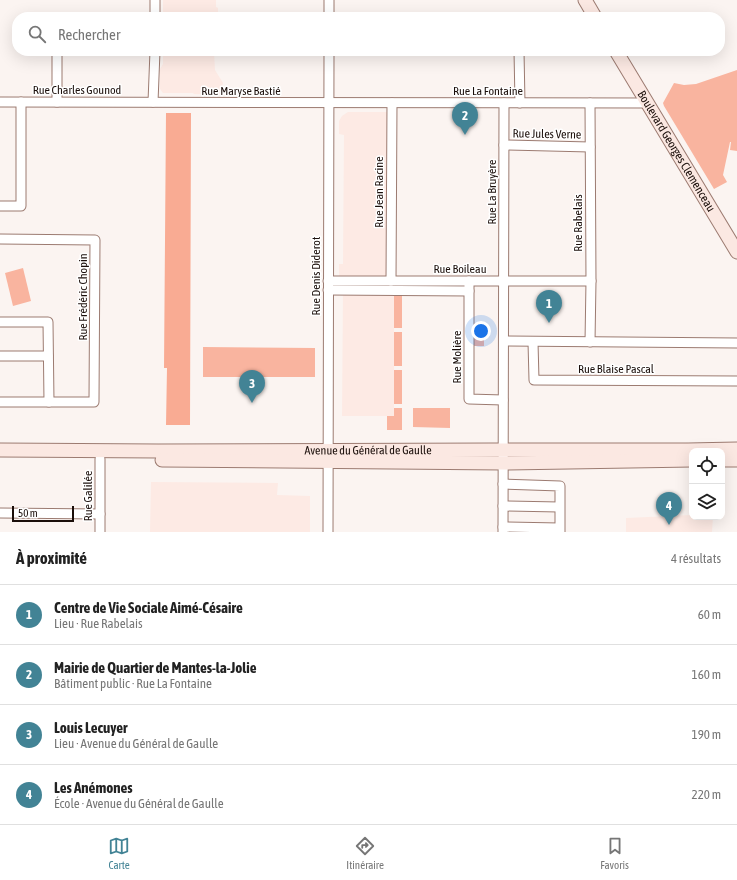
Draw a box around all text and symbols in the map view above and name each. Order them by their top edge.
search box [12,12,725,56]
icon: search [26,23,48,45]
text: Rechercher [58,26,120,43]
street label: Rue Charles Gounod [33,83,121,97]
street label: Rue Maryse Bastié [201,84,281,98]
street label: Rue La Fontaine [453,84,523,98]
street label: Boulevard Georges Clemenceau [635,88,718,215]
pin: 2 [452,102,478,135]
street label: Rue Jules Verne [513,126,581,142]
street label: Rue Jean Racine [372,156,386,228]
street label: Rue La Bruyère [485,159,499,225]
street label: Rue Rabelais [571,194,585,252]
street label: Rue Denis Diderot [309,236,323,315]
street label: Rue Frédéric Chopin [76,253,90,341]
street label: Rue Boileau [434,262,487,276]
pin: 1 [536,290,562,323]
your location [471,321,491,341]
street label: Rue Molière [450,331,464,383]
street label: Rue Blaise Pascal [578,362,655,376]
pin: 3 [239,370,265,403]
street label: Avenue du Général de Gaulle [304,443,432,458]
map controls [689,448,725,520]
button: locate [689,448,725,484]
street label: Rue Galilée [81,471,95,521]
button: layers [689,484,725,520]
pin: 4 [656,492,682,525]
scale bar [12,504,74,523]
text: 50 m [18,507,38,519]
text: À proximité [16,548,87,568]
text: 4 résultats [671,551,721,566]
text: Centre de Vie Sociale Aimé-Césaire [54,599,243,616]
text: 1 [26,607,32,622]
text: 60 m [698,607,721,622]
text: Lieu · Rue Rabelais [54,616,143,631]
text: Mairie de Quartier de Mantes-la-Jolie [54,659,257,676]
text: 2 [26,667,32,682]
text: 160 m [692,667,721,682]
text: Bâtiment public · Rue La Fontaine [54,676,212,691]
text: Louis Lecuyer [54,719,128,736]
text: 3 [26,727,32,742]
text: 190 m [692,727,721,742]
text: Lieu · Avenue du Général de Gaulle [54,736,218,751]
text: Les Anémones [54,779,133,796]
text: 4 [26,787,32,802]
text: 220 m [692,787,721,802]
text: École · Avenue du Général de Gaulle [54,796,224,811]
tab: Carte [108,835,130,871]
tab: Itinéraire [346,835,384,871]
tab: Favoris [600,835,629,871]

